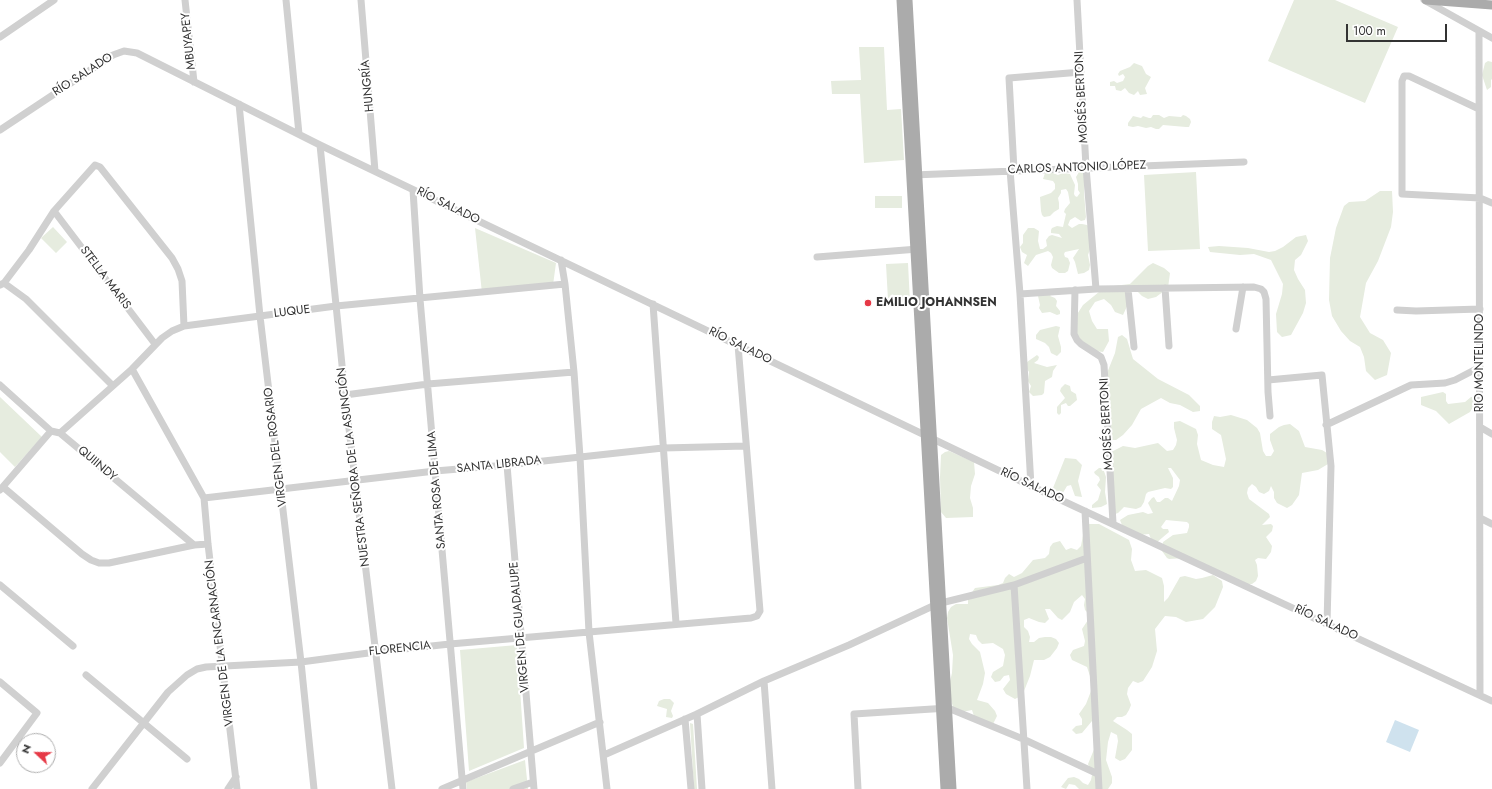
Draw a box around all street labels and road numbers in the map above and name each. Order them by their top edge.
street label: MBUYAPEY [179,12,199,70]
street label: RÍO SALADO [50,50,116,100]
street label: MOISÉS BERTONI [1072,51,1092,143]
street label: HUNGRÍA [359,59,377,113]
street label: CARLOS ANTONIO LÓPEZ [1007,158,1147,178]
street label: RÍO SALADO [414,185,482,227]
street label: STELLA MARIS [77,244,133,312]
street label: LUQUE [273,303,311,321]
street label: RIO MONTELINDO [1473,314,1487,412]
street label: RÍO SALADO [706,325,774,367]
street label: NUESTRA SEÑORA DE LA ASUNCIÓN [335,366,373,568]
street label: MOISÉS BERTONI [1097,378,1117,470]
street label: VIRGEN DEL ROSARIO [262,387,290,507]
street label: SANTA ROSA DE LIMA [425,430,449,550]
street label: QUIINDY [74,443,120,485]
street label: SANTA LIBRADA [456,453,542,477]
street label: RÍO SALADO [998,465,1066,507]
street label: VIRGEN DE LA ENCARNACIÓN [203,559,237,727]
street label: VIRGEN DE GUADALUPE [507,561,533,693]
street label: RÍO SALADO [1292,602,1360,644]
street label: FLORENCIA [368,639,432,659]

